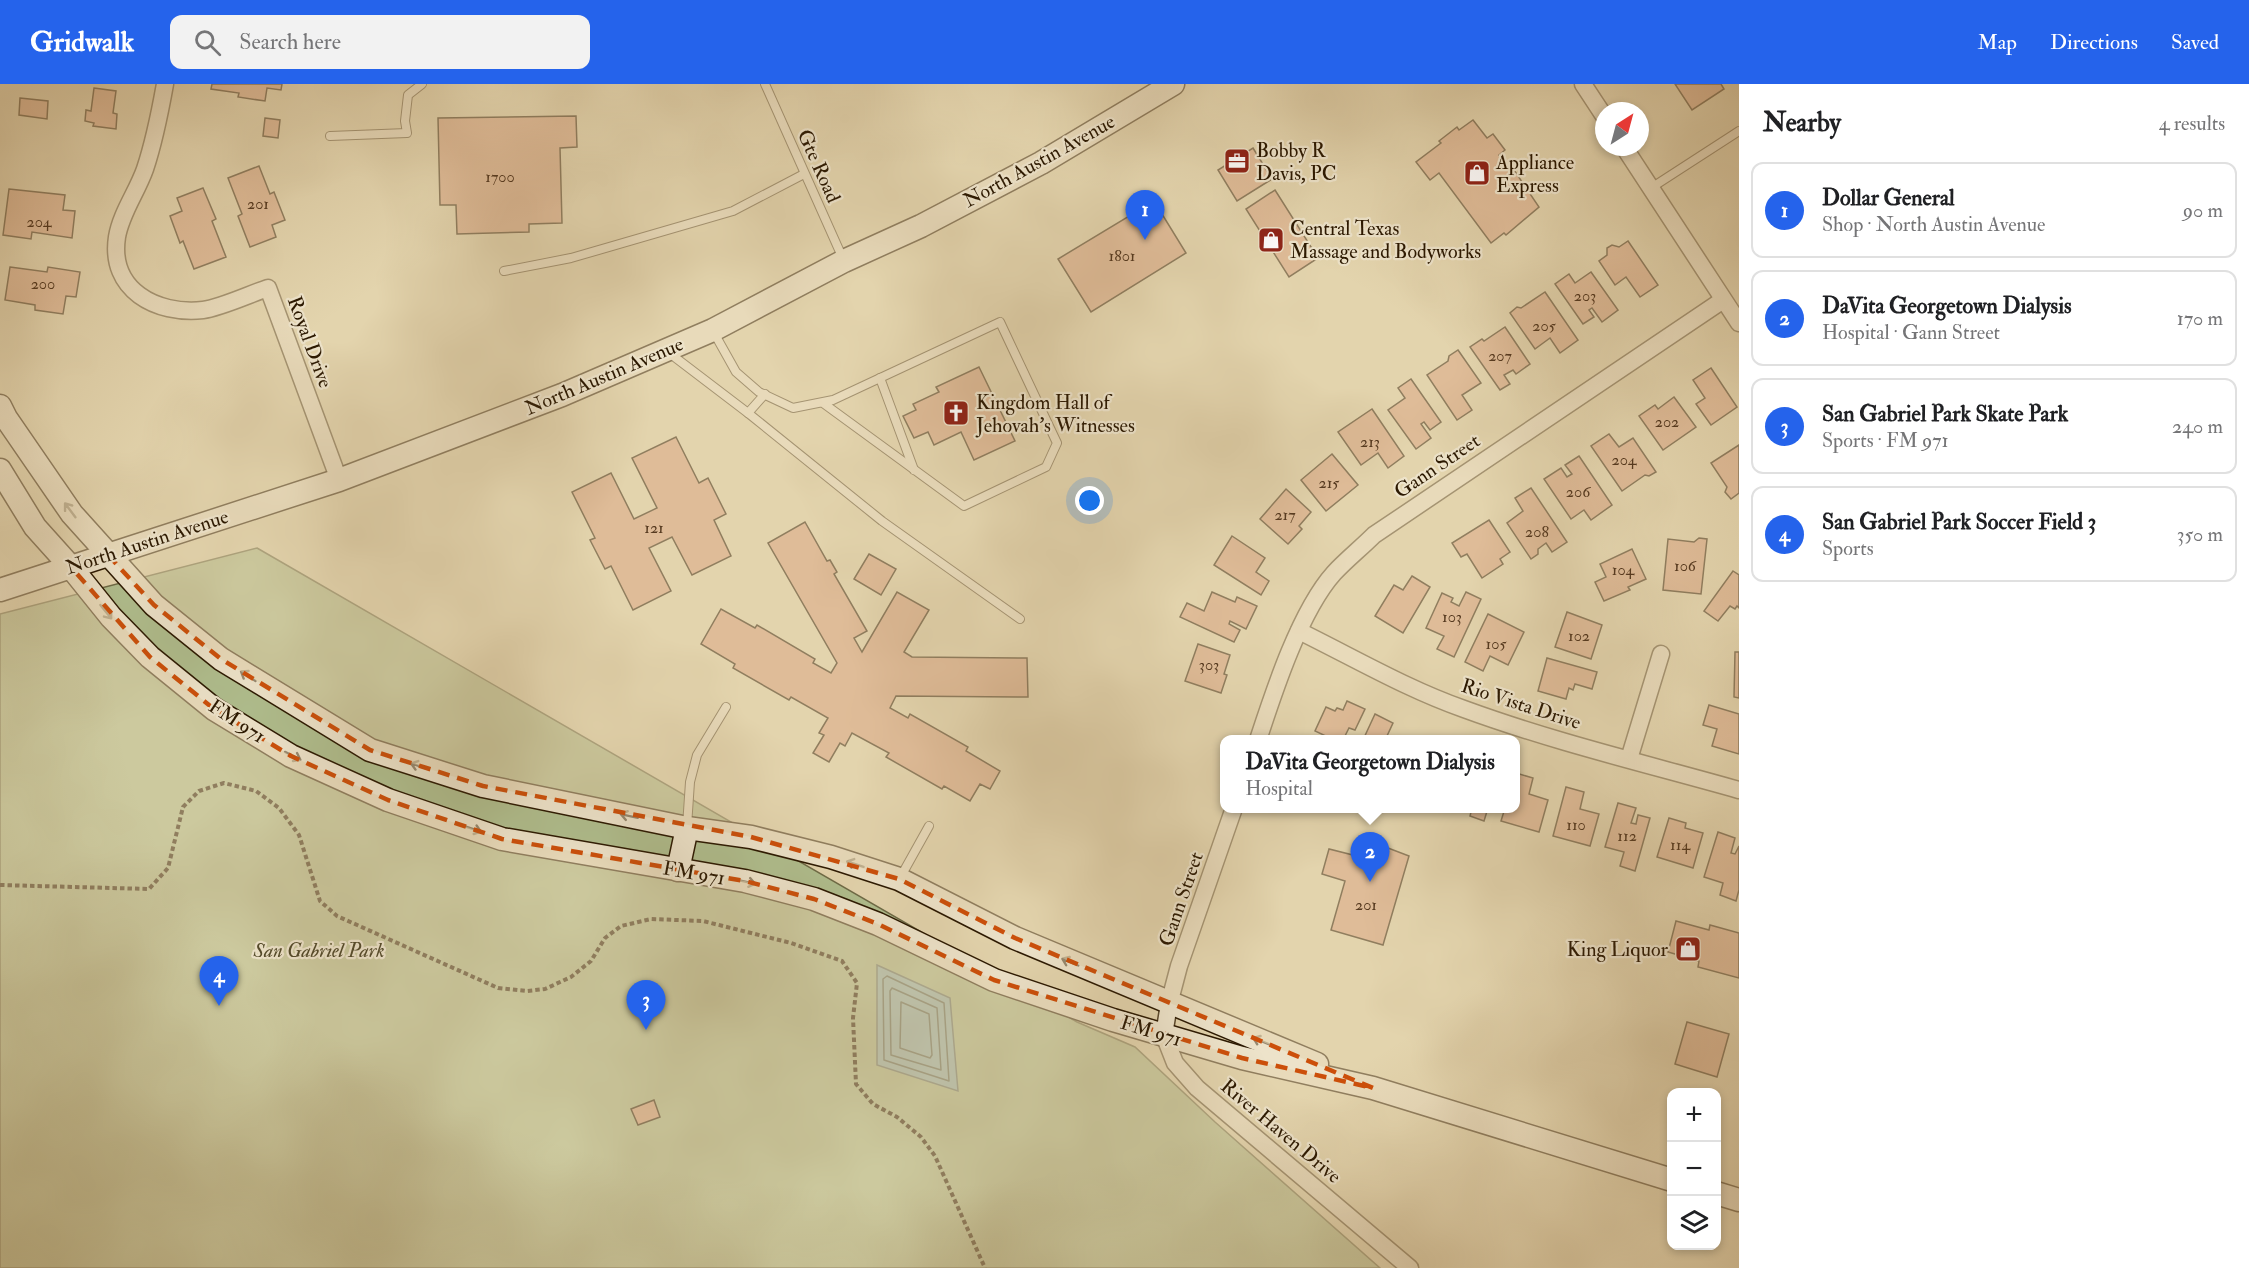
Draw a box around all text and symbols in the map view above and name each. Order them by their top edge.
search box [170,15,590,69]
text: Gridwalk [30,25,134,60]
icon: search [191,26,224,59]
text: Search here [239,28,341,56]
text: Map [1977,29,2017,56]
text: Directions [2050,29,2138,56]
text: Saved [2171,29,2219,56]
north arrow [1595,102,1649,156]
text: Nearby [1763,107,1841,139]
street label: North Austin Avenue [959,109,1119,213]
text: 4 results [2159,111,2225,136]
street label: Gte Road [792,125,846,207]
place label: Bobby R Davis, PC [1256,138,1336,186]
office icon: Bobby R Davis, PC [1222,146,1252,176]
place label: Appliance Express [1495,150,1574,199]
shop icon: Appliance Express [1462,158,1492,188]
house number: 1700 [485,167,515,187]
text: Dollar General [1822,184,1955,212]
pin: 1 [1126,190,1164,240]
house number: 201 [247,194,269,214]
text: 1 [1781,198,1788,223]
text: 90 m [2183,198,2223,223]
house number: 204 [27,212,53,232]
text: Shop · North Austin Avenue [1822,212,2045,237]
place label: Central Texas Massage and Bodyworks [1290,216,1481,264]
shop icon: Central Texas Massage and Bodyworks [1256,225,1286,255]
house number: 1801 [1108,246,1136,266]
house number: 200 [31,274,55,294]
house number: 203 [1574,286,1596,306]
text: DaVita Georgetown Dialysis [1822,292,2072,320]
street label: Royal Drive [282,293,338,391]
text: 2 [1779,306,1790,331]
text: 170 m [2177,306,2223,331]
house number: 205 [1532,316,1556,336]
text: Hospital · Gann Street [1822,320,2000,345]
street label: North Austin Avenue [521,331,687,421]
house number: 207 [1488,346,1512,366]
place label: Kingdom Hall of Jehovah's Witnesses [975,390,1135,438]
church icon: Kingdom Hall of Jehovah's Witnesses [941,398,971,428]
text: San Gabriel Park Skate Park [1822,400,2068,428]
house number: 202 [1655,412,1679,432]
text: 3 [1781,414,1788,439]
text: 240 m [2172,414,2223,439]
street label: Gann Street [1389,428,1485,504]
text: Sports · FM 971 [1822,428,1949,453]
house number: 213 [1360,432,1380,452]
house number: 204 [1612,450,1638,470]
house number: 215 [1319,473,1339,493]
house number: 206 [1566,482,1591,502]
your location [1075,486,1104,515]
one-way arrow [64,503,76,519]
street label: North Austin Avenue [62,504,232,580]
house number: 217 [1274,505,1296,525]
text: San Gabriel Park Soccer Field 3 [1822,508,2096,536]
house number: 121 [644,518,664,538]
house number: 208 [1525,522,1549,542]
text: 4 [1779,522,1790,547]
text: 350 m [2177,522,2223,547]
text: Sports [1822,536,1874,561]
house number: 106 [1674,556,1697,576]
house number: 104 [1612,560,1636,580]
one-way arrow [100,604,113,620]
house number: 103 [1442,607,1462,627]
house number: 102 [1568,626,1590,646]
house number: 105 [1486,634,1506,654]
house number: 303 [1199,655,1219,675]
one-way arrow [239,670,256,683]
street label: Rio Vista Drive [1458,673,1584,735]
street label: FM 971 [204,693,270,749]
popup [1220,735,1520,813]
text: DaVita Georgetown Dialysis [1245,748,1495,776]
one-way arrow [283,751,301,762]
one-way arrow [410,760,429,771]
text: Hospital [1245,776,1313,801]
one-way arrow [620,810,639,822]
house number: 110 [1566,815,1586,835]
one-way arrow [463,825,482,836]
house number: 112 [1617,826,1637,846]
pin: 2 [1350,832,1390,882]
house number: 114 [1670,835,1691,855]
street label: Gann Street [1153,848,1209,949]
street label: FM 971 [661,855,727,891]
one-way arrow [846,858,865,869]
one-way arrow [736,877,756,888]
house number: 201 [1355,895,1377,915]
shop icon: King Liquor [1673,934,1703,964]
place label: King Liquor [1567,937,1669,962]
park label: San Gabriel Park [253,938,384,963]
pin: 4 [200,956,238,1006]
one-way arrow [1061,956,1080,967]
pin: 3 [626,980,666,1030]
street label: FM 971 [1117,1010,1185,1052]
one-way arrow [1252,1035,1271,1046]
street label: River Haven Drive [1216,1073,1346,1189]
map controls [1667,1088,1721,1250]
button: + [1667,1088,1721,1142]
button: − [1667,1142,1721,1196]
button: layers [1667,1196,1721,1250]

